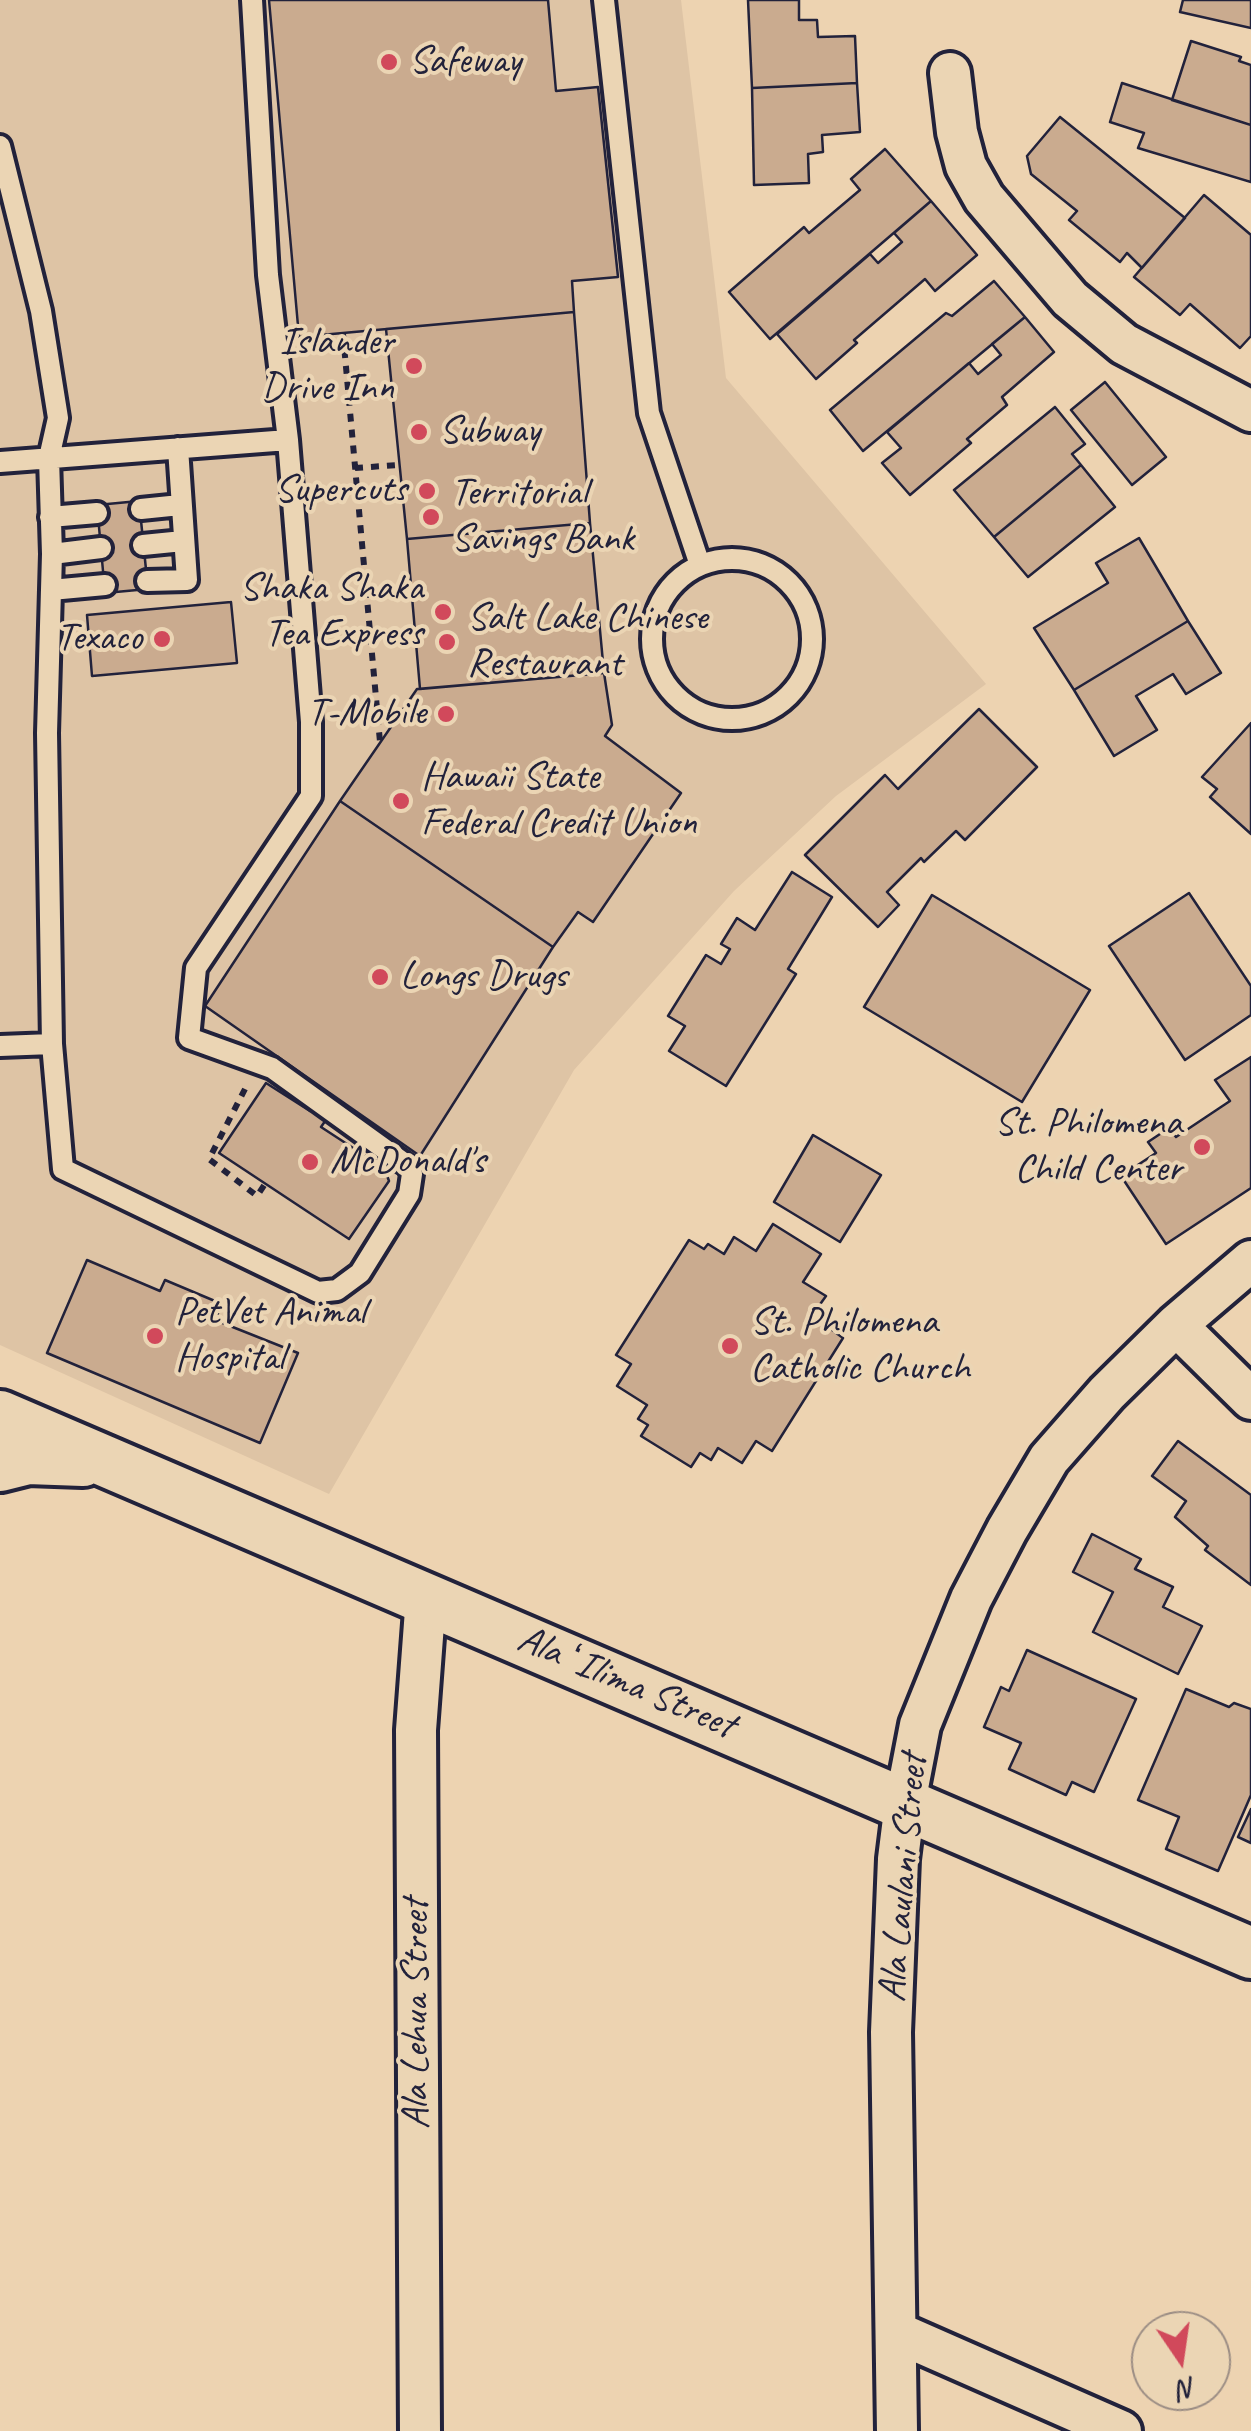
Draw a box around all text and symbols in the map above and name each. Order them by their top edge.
place label: Safeway [409,38,521,86]
marker: Safeway [378,51,400,73]
place label: Islander Drive Inn [261,319,394,413]
marker: Islander Drive Inn [403,355,425,377]
place label: Subway [439,408,540,456]
marker: Subway [408,421,430,443]
place label: Supercuts [274,467,407,515]
place label: Territorial Savings Bank [451,470,634,564]
marker: Supercuts [416,480,438,502]
marker: Territorial Savings Bank [420,506,442,528]
place label: Shaka Shaka Tea Express [239,565,423,659]
place label: Salt Lake Chinese Restaurant [467,595,708,689]
marker: Shaka Shaka Tea Express [432,601,454,623]
place label: Texaco [56,615,142,663]
marker: Texaco [151,628,173,650]
marker: Salt Lake Chinese Restaurant [436,631,458,653]
place label: T-Mobile [307,690,426,738]
marker: T-Mobile [435,703,457,725]
place label: Hawaii State Federal Credit Union [421,754,697,848]
marker: Hawaii State Federal Credit Union [390,790,412,812]
place label: Longs Drugs [400,953,567,1001]
marker: Longs Drugs [369,966,391,988]
place label: St. Philomena Child Center [994,1100,1182,1194]
marker: St. Philomena Child Center [1191,1136,1213,1158]
place label: McDonald's [330,1138,485,1186]
marker: McDonald's [299,1151,321,1173]
place label: PetVet Animal Hospital [175,1289,366,1383]
place label: St. Philomena Catholic Church [750,1299,970,1393]
marker: PetVet Animal Hospital [144,1325,166,1347]
marker: St. Philomena Catholic Church [719,1335,741,1357]
street label: Ala ʻIlima Street [510,1616,742,1750]
street label: Ala Laulani Street [869,1752,939,2004]
street label: Ala Lehua Street [393,1899,441,2129]
north arrow [1131,2311,1231,2411]
text: N [1175,2370,1200,2408]

